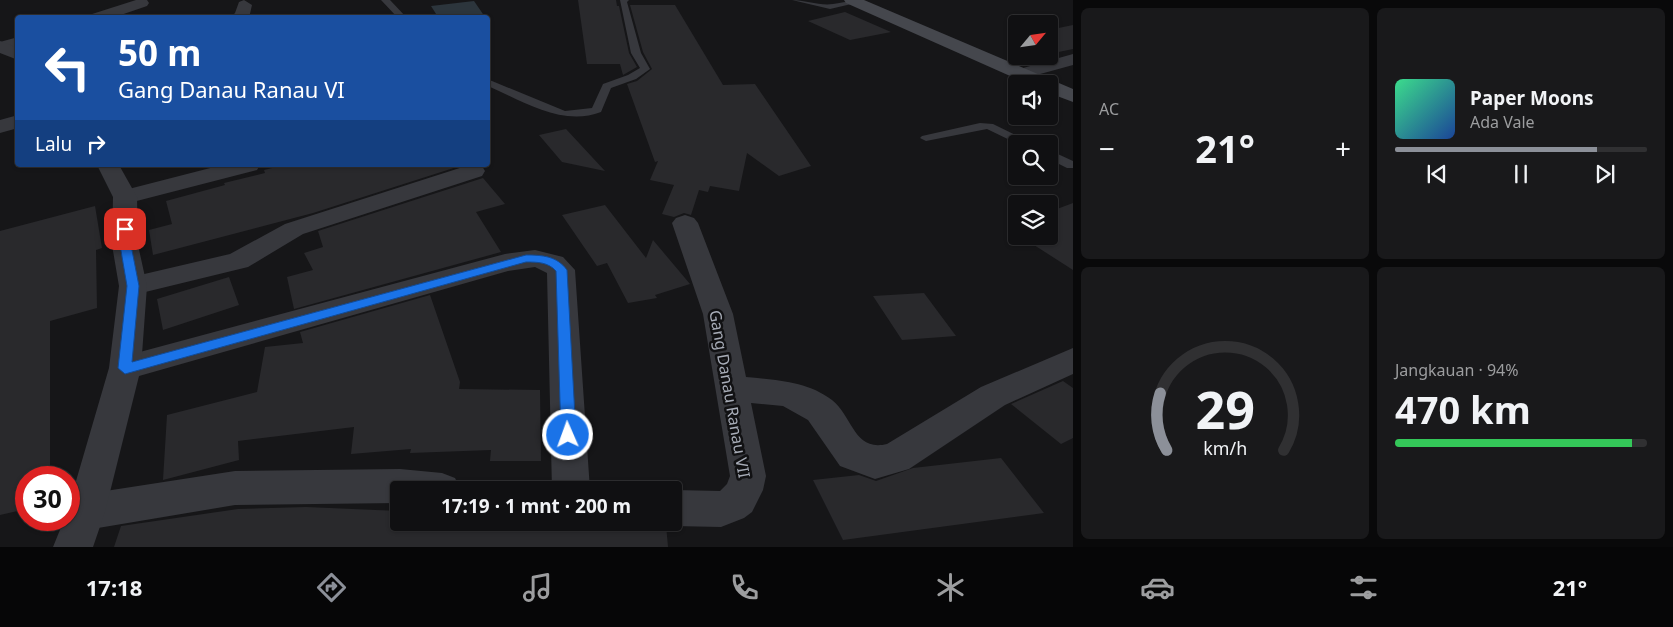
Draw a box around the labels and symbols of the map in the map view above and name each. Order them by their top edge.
north arrow [1008,15,1058,65]
pin [104,208,146,250]
street label: Gang Danau Ranau VII [704,308,756,480]
position arrow [541,408,593,460]
speed limit sign: 30 [15,466,80,531]

